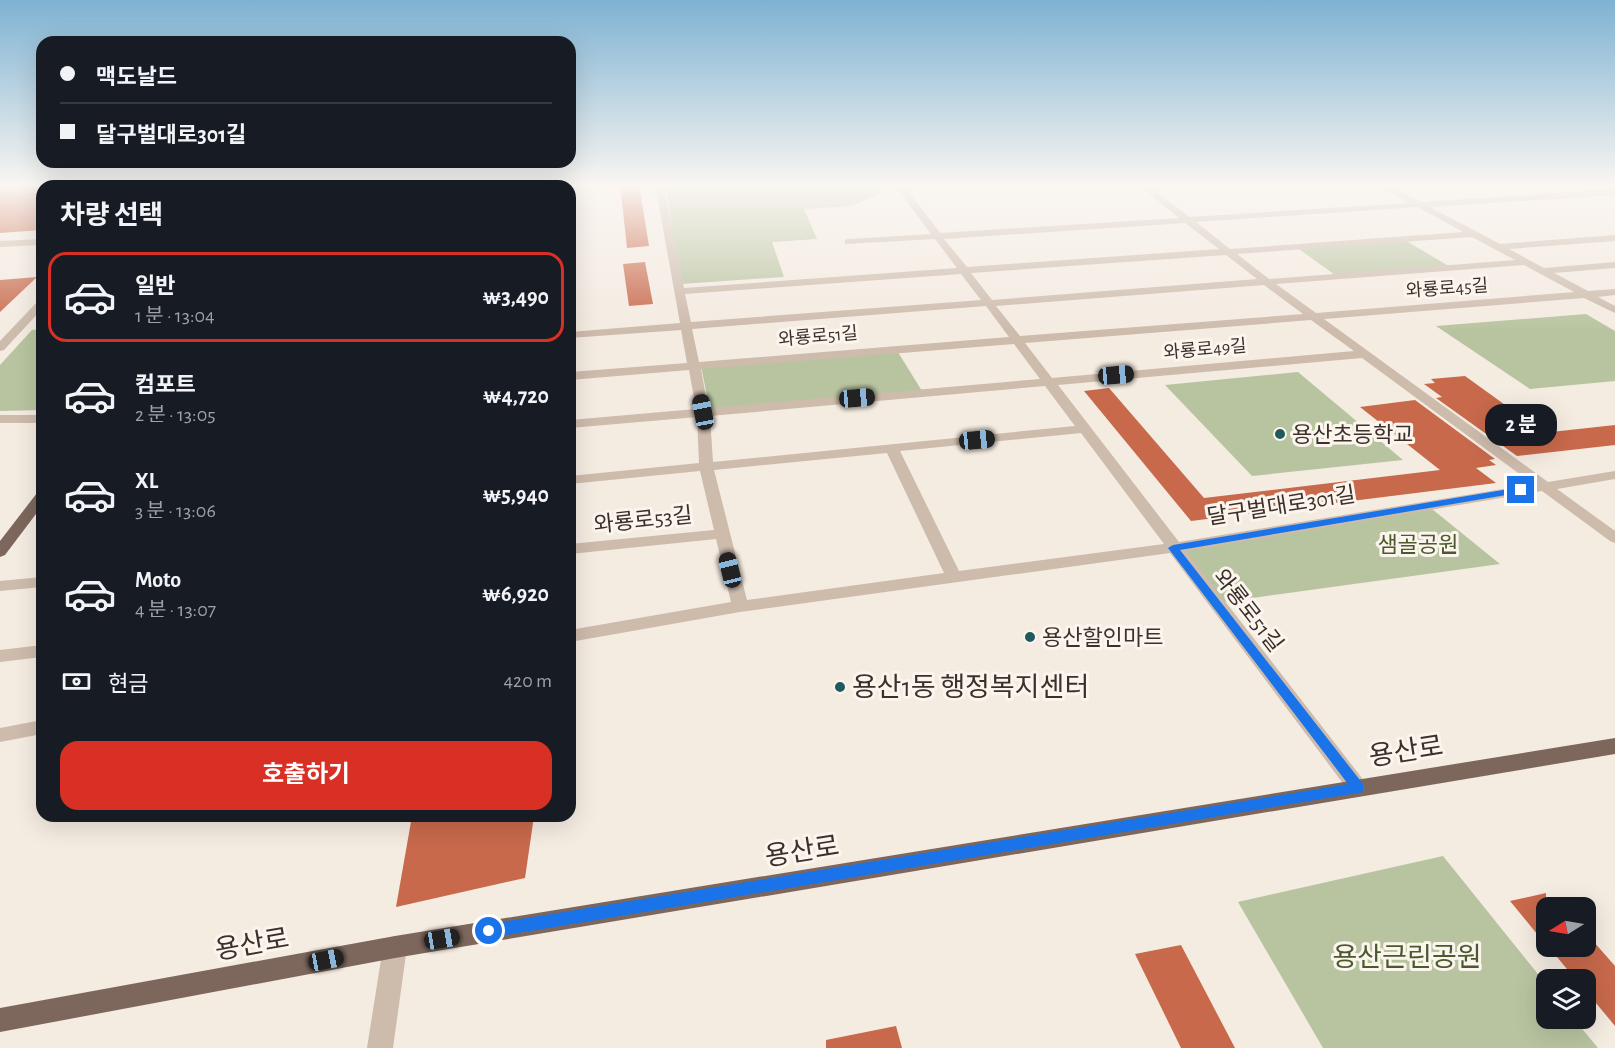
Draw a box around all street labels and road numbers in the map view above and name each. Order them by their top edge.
street label: 와룡로45길 [1405,276,1489,301]
street label: 와룡로51길 [777,324,859,349]
street label: 와룡로49길 [1163,336,1247,363]
street label: 달구벌대로301길 [1205,482,1357,529]
street label: 와룡로53길 [593,503,694,536]
street label: 와룡로51길 [1209,565,1288,656]
street label: 용산로 [1367,731,1445,771]
street label: 용산로 [763,831,841,871]
street label: 용산로 [213,924,291,964]

